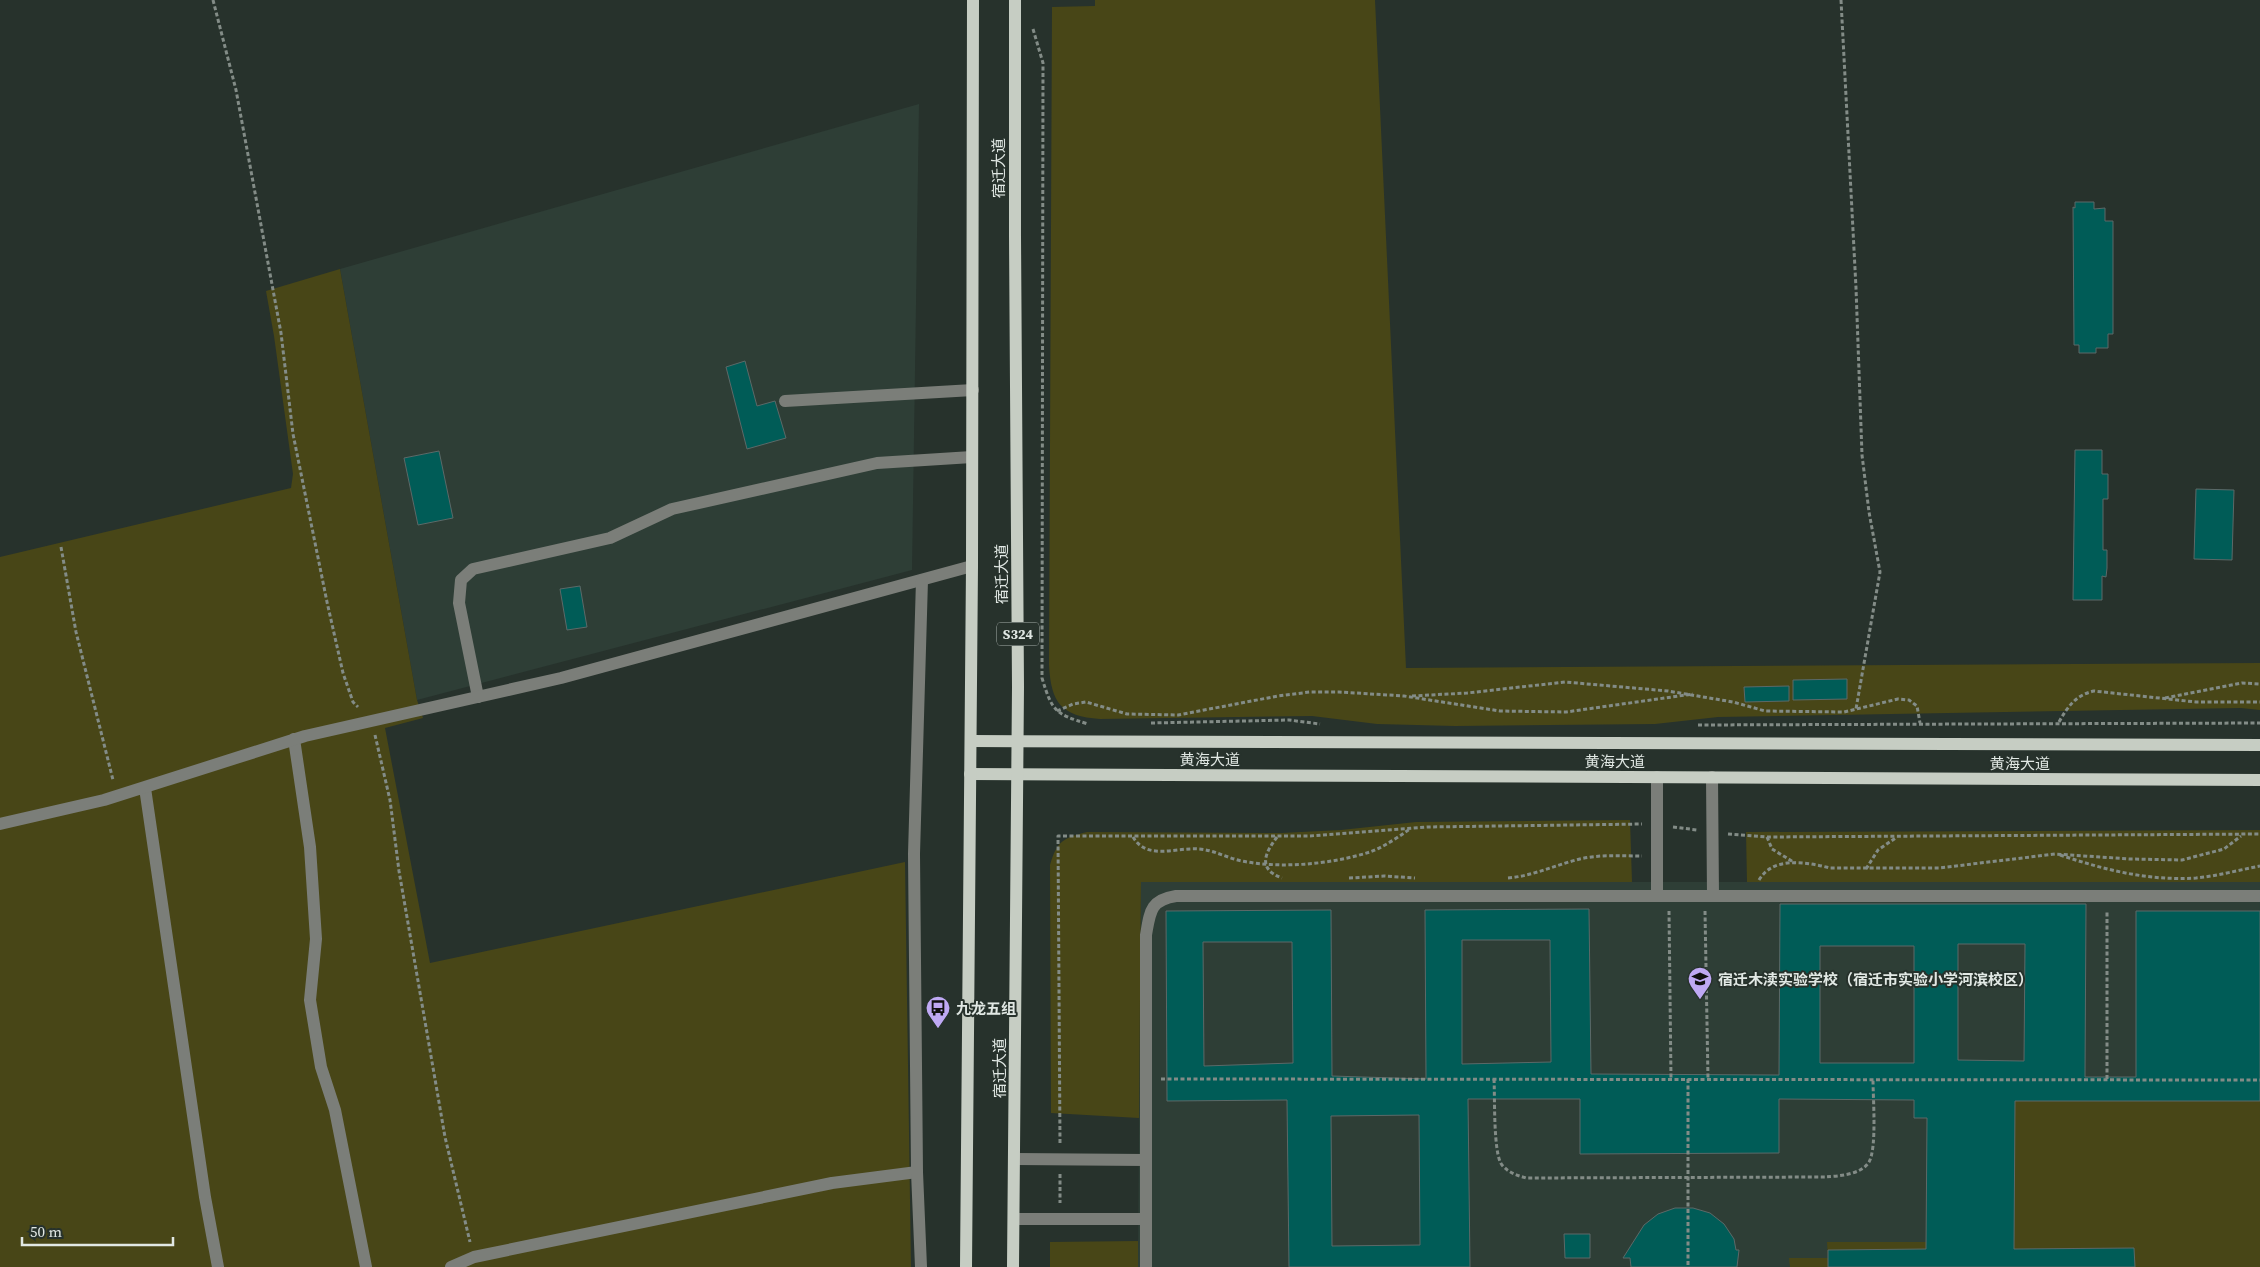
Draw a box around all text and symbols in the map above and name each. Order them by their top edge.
street label: 宿迁大道 [988,138,1009,198]
street label: 宿迁大道 [991,544,1012,604]
road number: S324 [997,622,1039,646]
street label: 黄海大道 [1180,749,1240,770]
street label: 黄海大道 [1585,751,1645,772]
street label: 黄海大道 [1990,753,2050,774]
school or university icon: 宿迁木渎实验学校（宿迁市实验小学河滨校区） [1687,966,1713,1000]
place label: 宿迁木渎实验学校（宿迁市实验小学河滨校区） [1718,969,2033,990]
bus stop icon: 九龙五组 [925,995,951,1029]
place label: 九龙五组 [956,998,1016,1019]
street label: 宿迁大道 [989,1038,1010,1098]
scale bar [22,1214,174,1246]
text: 50 m [30,1221,62,1242]

